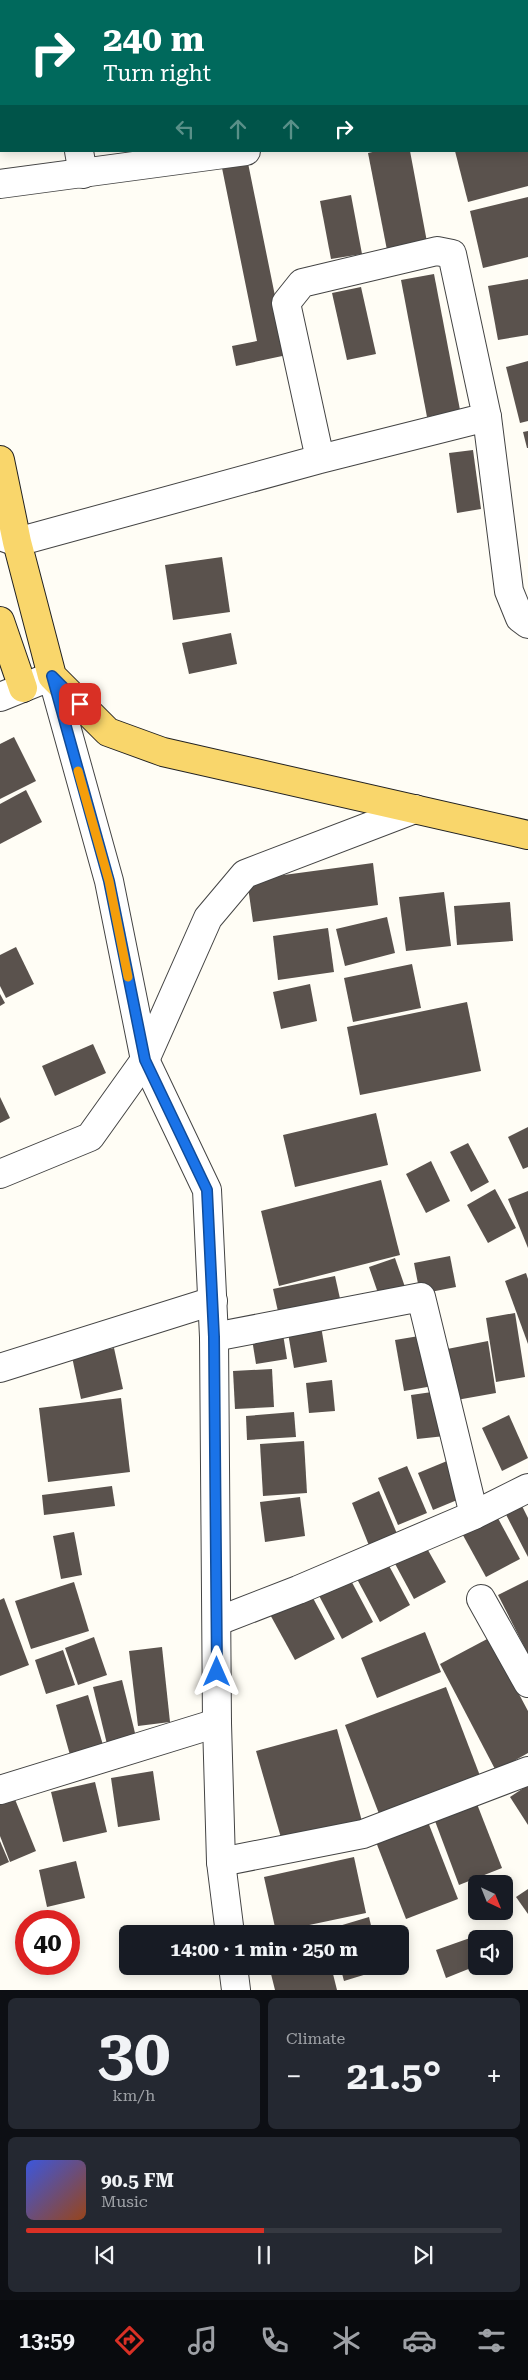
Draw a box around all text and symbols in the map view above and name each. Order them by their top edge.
text: 240 m [103,19,204,60]
icon: right [20,20,85,85]
text: Turn right [103,61,211,86]
icon: left [171,115,199,143]
icon: ahead [224,115,252,143]
icon: ahead [277,115,305,143]
icon: right [330,115,358,143]
pin [59,683,101,725]
icon: arrive [66,690,94,718]
position arrow [190,1645,242,1697]
north arrow [468,1875,512,1920]
map controls [468,1875,513,1975]
speed limit sign: 40 [15,1910,80,1975]
button: sound [468,1930,513,1975]
text: 14:00 · 1 min · 250 m [170,1938,358,1961]
text: 30 [98,2015,170,2091]
text: Climate [286,2029,345,2048]
text: 21.5° [347,2054,441,2098]
text: − [286,2060,302,2093]
text: + [486,2060,502,2093]
text: km/h [113,2086,155,2105]
text: 90.5 FM [101,2169,174,2192]
text: Music [101,2192,148,2211]
icon: previous [91,2241,119,2269]
icon: pause [250,2241,278,2269]
icon: next [409,2241,437,2269]
icon: directions [112,2323,147,2358]
icon: music [185,2323,220,2358]
icon: phone [257,2323,292,2358]
icon: climate [329,2323,364,2358]
icon: car [402,2323,437,2358]
icon: filters [474,2323,509,2358]
text: 13:59 [19,2328,75,2353]

